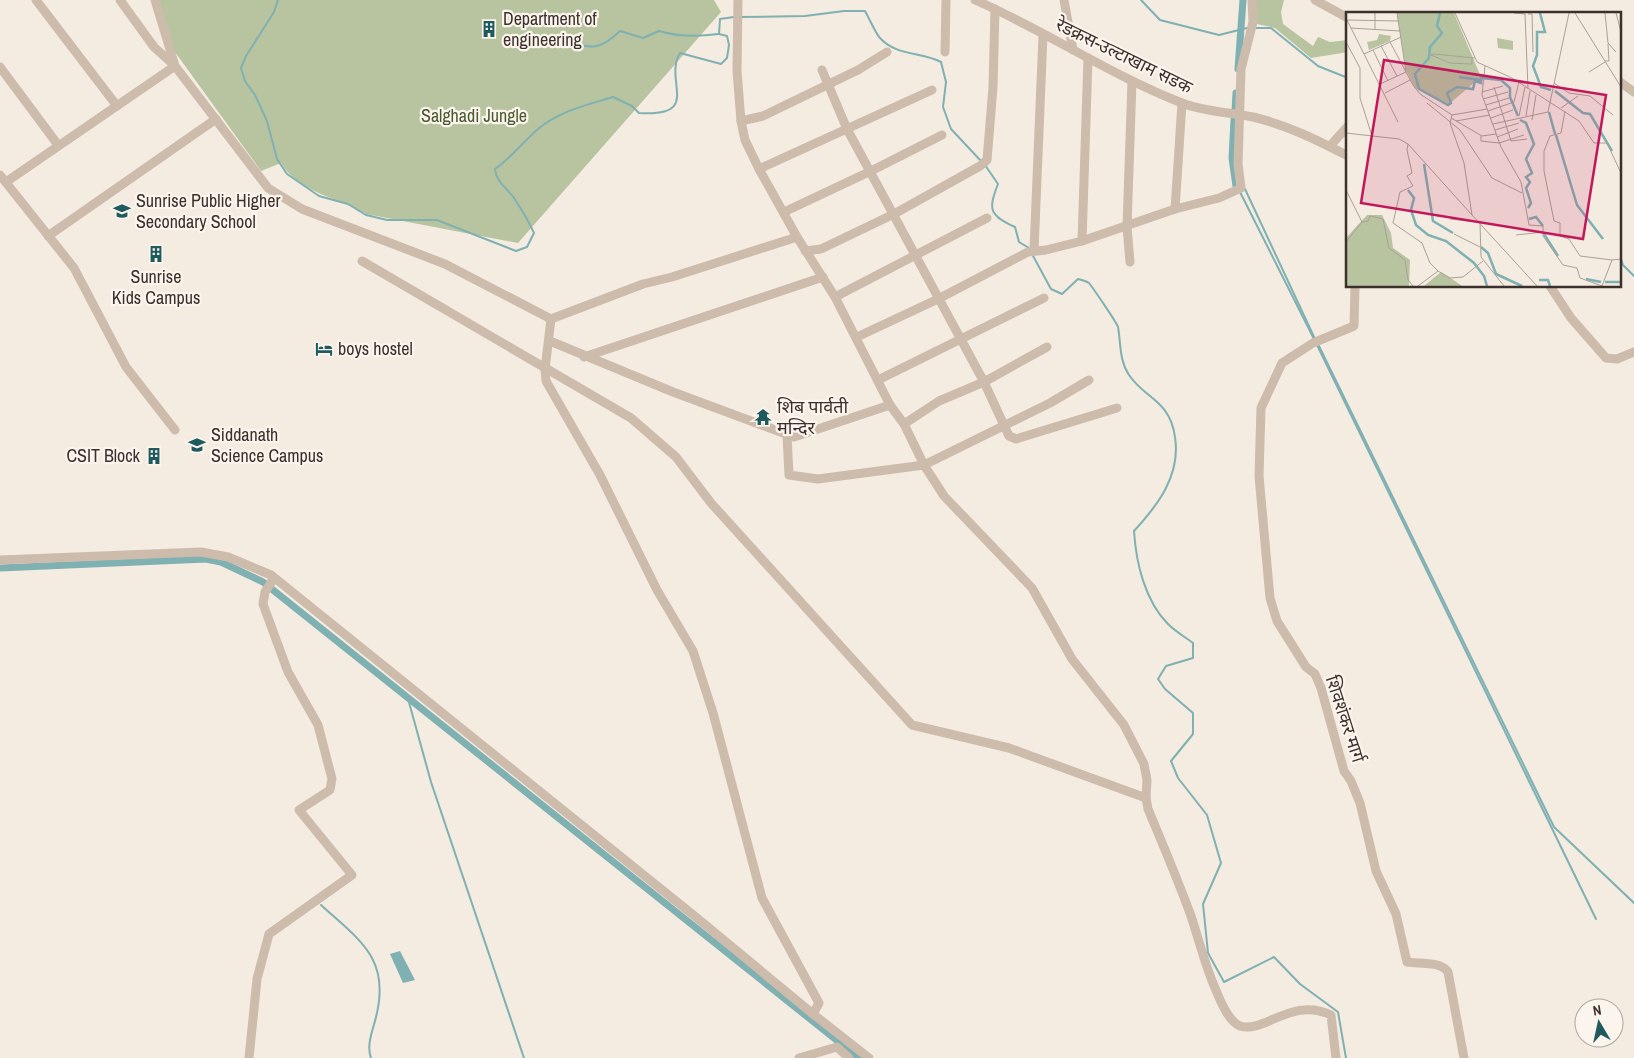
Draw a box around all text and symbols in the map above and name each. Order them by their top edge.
place label: Department of engineering [503,6,597,52]
street label: रेडक्रस-उल्टाखाम सडक [1051,11,1198,100]
inset map [1346,12,1622,288]
building icon: Department of engineering [479,19,499,39]
park label: Salghadi Jungle [421,103,527,128]
place label: Sunrise Public Higher Secondary School [136,188,280,234]
school or university icon: Sunrise Public Higher Secondary School [112,201,132,221]
building icon: Sunrise Kids Campus [146,244,166,264]
place label: Sunrise Kids Campus [112,264,200,310]
place label: boys hostel [338,336,413,361]
hotel icon: boys hostel [314,339,334,359]
place label: शिब पार्वती मन्दिर [777,394,848,440]
temple icon: शिब पार्वती मन्दिर [753,407,773,427]
place label: Siddanath Science Campus [211,422,323,468]
school or university icon: Siddanath Science Campus [187,435,207,455]
place label: CSIT Block [66,443,141,468]
building icon: CSIT Block [144,446,164,466]
street label: शिवशंकर मार्ग [1320,672,1372,766]
north arrow [1574,998,1624,1048]
text: N [1591,1001,1602,1020]

